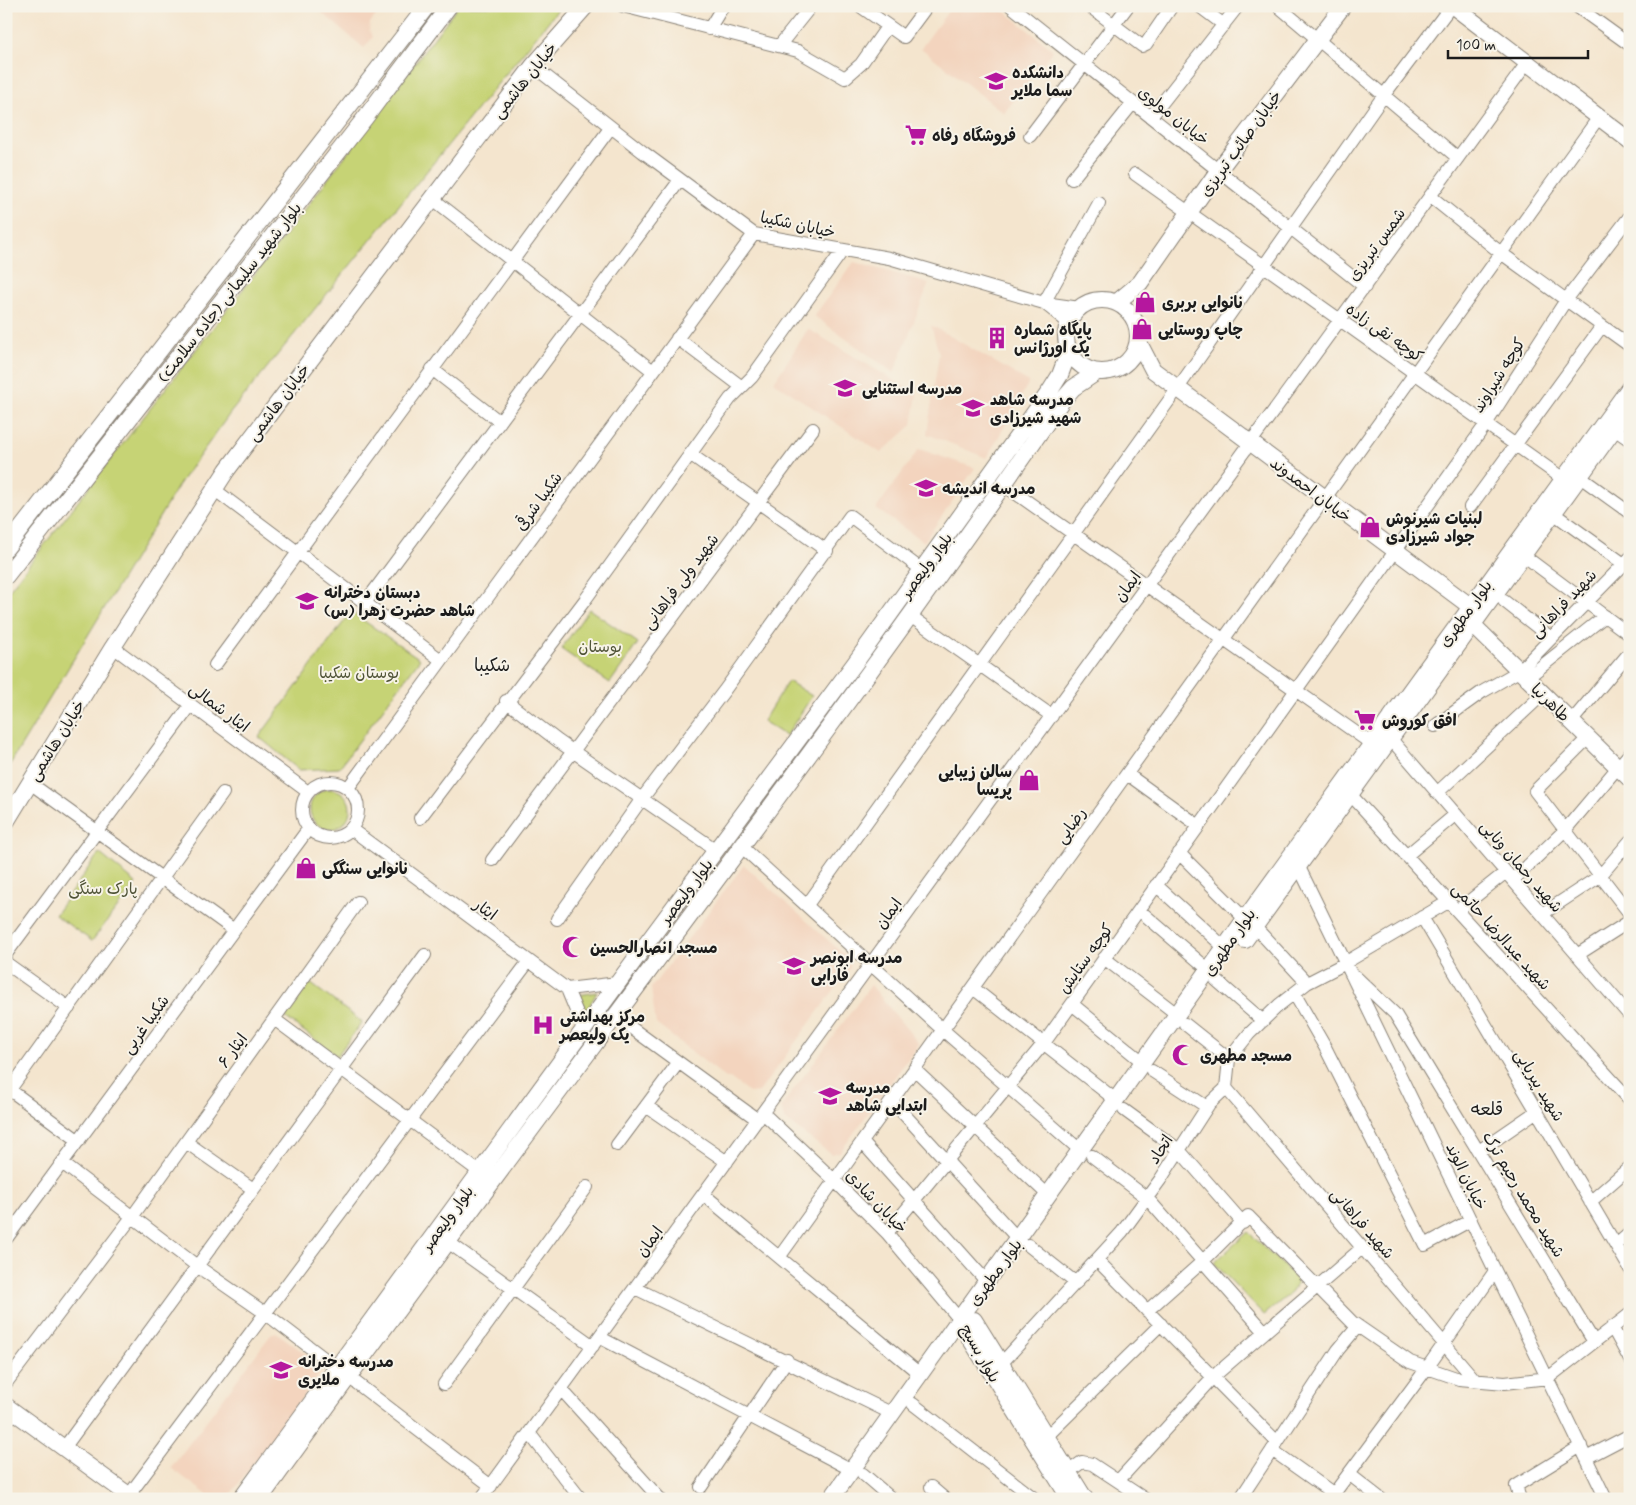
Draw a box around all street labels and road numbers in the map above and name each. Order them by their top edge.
street label: خیابان هاشمی [488,39,562,123]
street label: خیابان مولوی [1133,82,1213,150]
street label: خیابان صائب تبریزی [1196,86,1287,201]
street label: بلوار شهید سلیمانی (جاده سلامت) [153,199,307,387]
street label: شمس تبریزی [1344,204,1411,286]
street label: خیابان شکیبا [758,207,837,244]
street label: کوچه نقی زاده [1341,299,1427,368]
street label: کوچه شیراوند [1468,334,1531,417]
street label: خیابان هاشمی [243,360,315,446]
street label: خیابان احمدوند [1265,453,1355,528]
street label: شکیبا شرقی [510,468,568,536]
street label: بلوار ولیعصر [895,529,958,605]
street label: شهید ولی فراهانی [638,530,724,634]
street label: شهید فراهانی [1526,565,1602,643]
street label: ایمان [1110,567,1146,606]
street label: بلوار مطهری [1435,576,1498,652]
street label: ایثار شمالی [185,679,254,738]
street label: طاهرنیا [1526,679,1574,727]
street label: خیابان هاشمی [24,696,91,785]
street label: رضایی [1051,804,1091,848]
street label: شهید رحمان ونایی [1475,816,1567,918]
street label: بلوار ولیعصر [655,855,719,930]
street label: شهید عبدالرضا حاتمی [1447,879,1555,995]
street label: ایثار [468,894,501,926]
street label: ایمان [871,894,907,933]
street label: بلوار مطهری [1199,905,1261,981]
street label: کوچه ستایش [1054,920,1119,998]
street label: شکیبا غربی [118,991,175,1059]
street label: ایثار ۶ [214,1029,253,1072]
street label: شهید پیریایی [1509,1046,1569,1126]
street label: شهید محمد رحیم ترک [1476,1128,1569,1262]
street label: اتحاد [1144,1131,1179,1169]
street label: خیابان الوند [1440,1140,1491,1214]
street label: خیابان شادی [840,1166,911,1238]
street label: بلوار ولیعصر [416,1182,479,1258]
street label: شهید فراهانی [1325,1184,1399,1264]
street label: ایمان [632,1222,668,1261]
street label: بلوار مطهری [965,1235,1028,1311]
street label: بلوار بسیج [955,1321,1004,1387]

